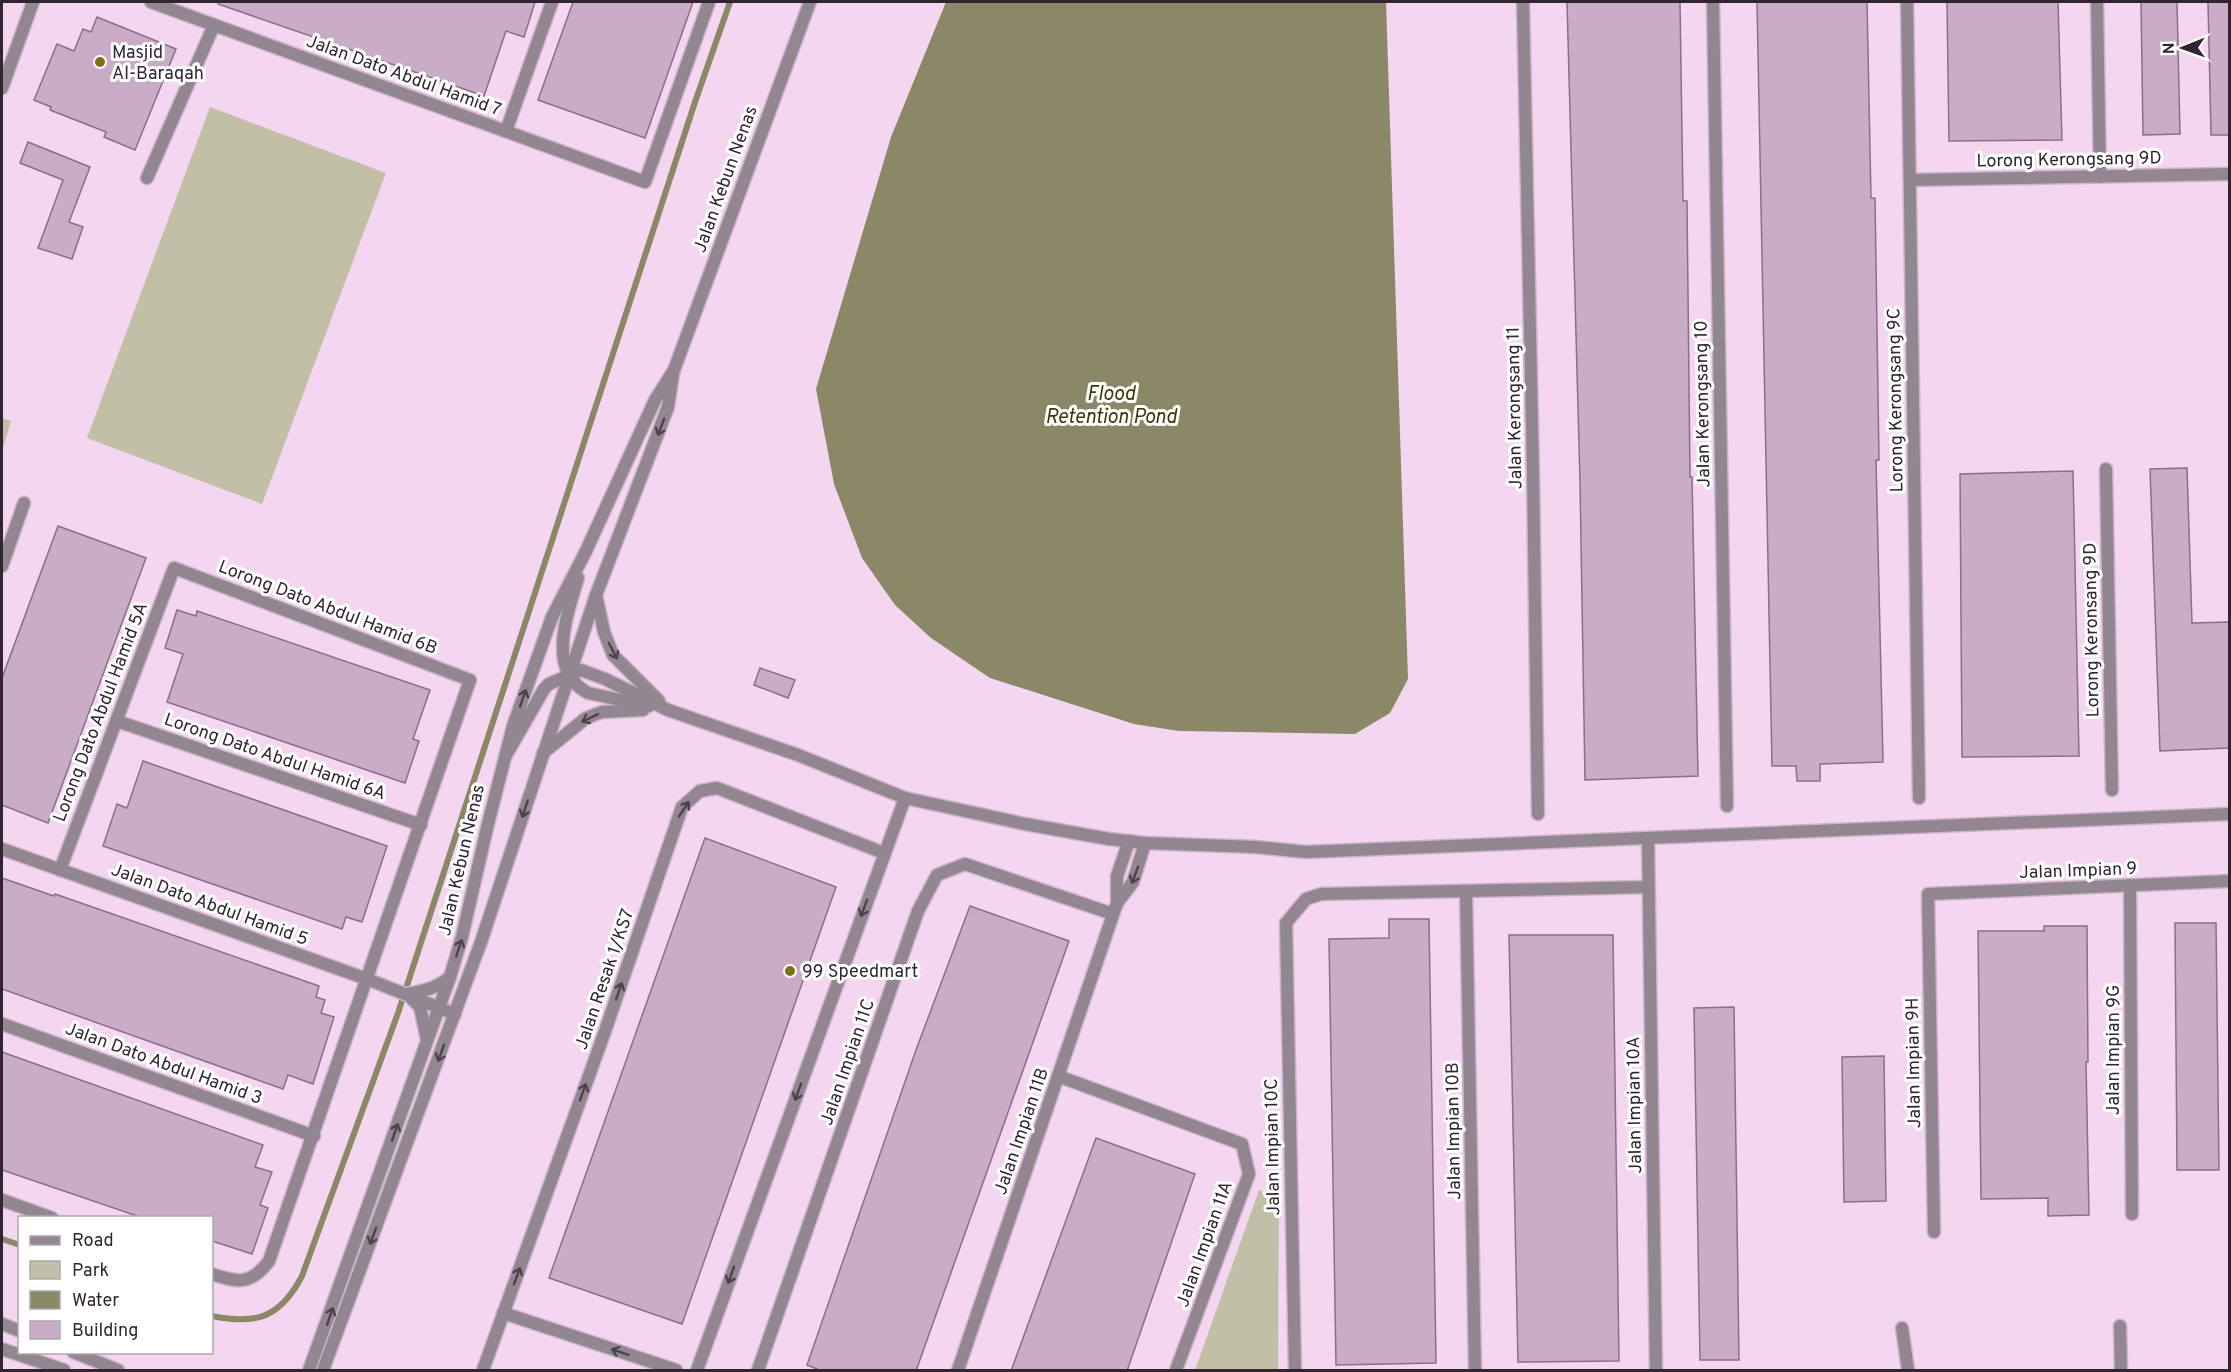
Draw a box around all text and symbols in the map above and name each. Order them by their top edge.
north arrow [2153,18,2213,78]
street label: Jalan Dato Abdul Hamid 7 [303,30,504,122]
place label: Masjid Al-Baraqah [112,42,204,86]
text: N [2160,42,2180,54]
marker: Masjid Al-Baraqah [93,55,107,69]
street label: Jalan Kebun Nenas [689,103,764,256]
street label: Lorong Kerongsang 9D [1976,147,2162,174]
street label: Lorong Kerongsang 9C [1883,307,1910,493]
street label: Jalan Kerongsang 10 [1691,320,1716,488]
street label: Jalan Kerongsang 11 [1503,326,1528,489]
water label: Flood Retention Pond [1045,382,1178,431]
one-way arrow [655,417,666,435]
street label: Lorong Keronsang 9D [2079,542,2106,718]
street label: Lorong Dato Abdul Hamid 6B [215,556,440,661]
street label: Lorong Dato Abdul Hamid 5A [49,599,154,826]
one-way arrow [607,642,619,659]
one-way arrow [519,689,530,708]
street label: Lorong Dato Abdul Hamid 6A [161,709,388,806]
one-way arrow [581,712,599,724]
street label: Jalan Kebun Nenas [434,782,491,938]
one-way arrow [519,799,530,818]
one-way arrow [678,800,691,817]
street label: Jalan Impian 9 [2019,858,2138,885]
street label: Jalan Dato Abdul Hamid 5 [108,859,311,952]
one-way arrow [1128,865,1139,884]
one-way arrow [858,899,869,917]
street label: Jalan Resak 1/KS7 [571,906,640,1053]
one-way arrow [454,939,465,958]
place label: 99 Speedmart [802,961,918,984]
marker: 99 Speedmart [783,964,797,978]
one-way arrow [614,983,625,1001]
street label: Jalan Impian 9G [2103,985,2126,1115]
street label: Jalan Impian 11C [816,996,881,1129]
street label: Jalan Impian 9H [1902,997,1927,1129]
street label: Jalan Dato Abdul Hamid 3 [62,1018,265,1111]
street label: Jalan Impian 10A [1623,1036,1648,1174]
one-way arrow [435,1043,446,1062]
street label: Jalan Impian 10B [1442,1062,1467,1200]
street label: Jalan Impian 11B [990,1065,1055,1198]
street label: Jalan Impian 10C [1261,1078,1286,1216]
one-way arrow [791,1082,802,1101]
one-way arrow [578,1083,589,1102]
one-way arrow [390,1123,401,1142]
street label: Jalan Impian 11A [1172,1178,1239,1311]
legend [18,1216,213,1354]
one-way arrow [367,1226,378,1245]
text: Road [72,1230,114,1253]
text: Park [72,1260,109,1283]
one-way arrow [725,1265,736,1284]
one-way arrow [512,1267,523,1285]
text: Water [72,1290,119,1313]
one-way arrow [325,1307,336,1326]
text: Building [72,1320,138,1343]
one-way arrow [611,1346,630,1357]

